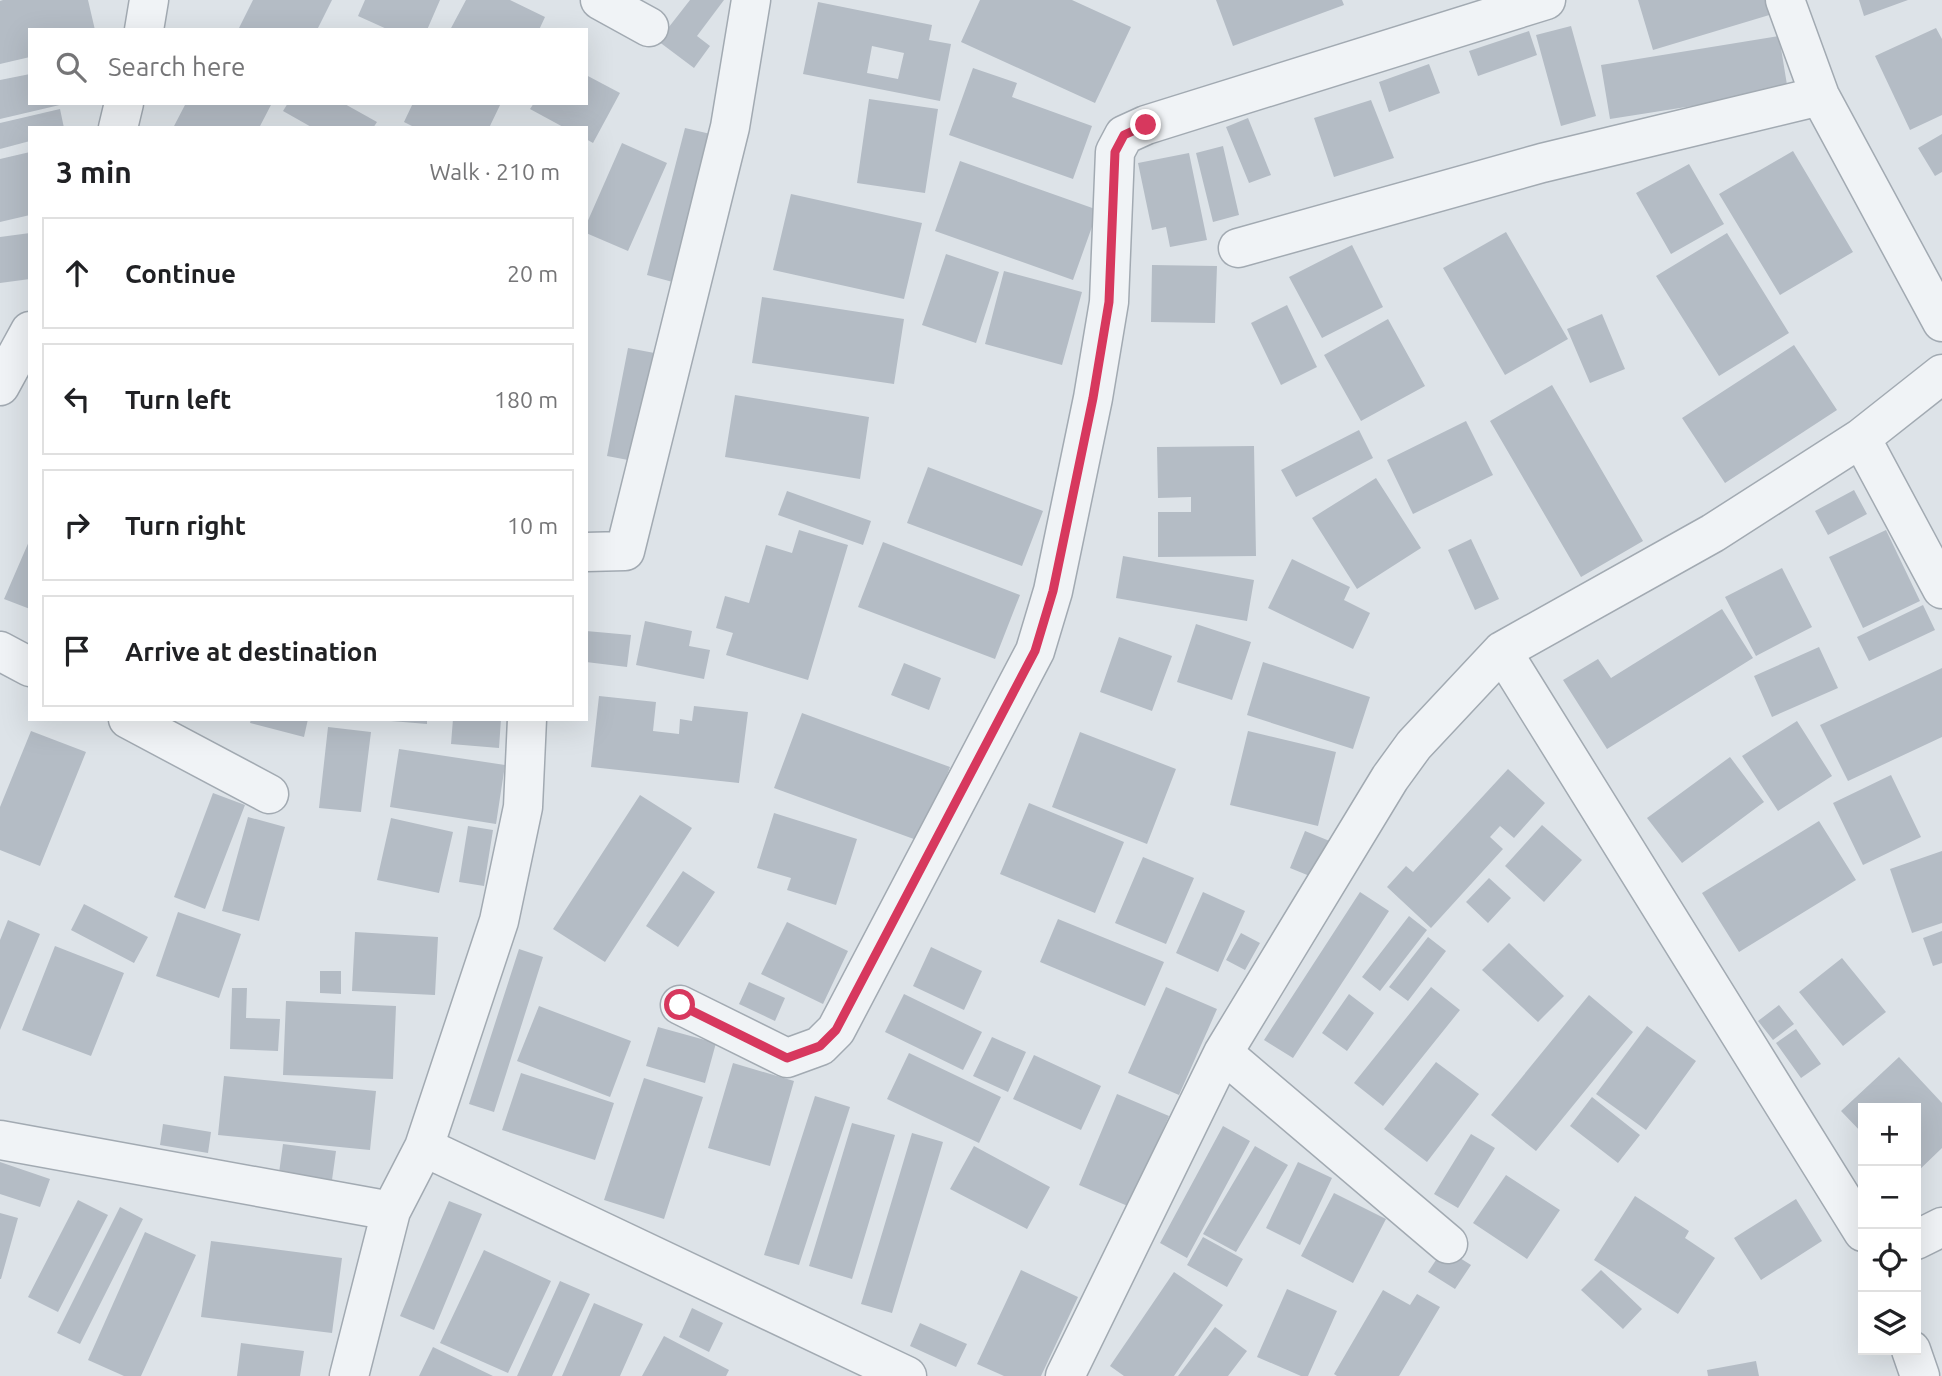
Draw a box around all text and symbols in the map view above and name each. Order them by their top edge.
search box [28,28,588,105]
icon: search [52,48,90,86]
text: Search here [108,52,245,81]
route end [1130,109,1161,140]
text: 3 min [56,155,132,189]
text: Walk · 210 m [429,159,560,184]
icon: ahead [58,254,96,292]
text: Continue [125,259,236,288]
text: 20 m [507,261,558,286]
icon: left [58,380,96,418]
text: Turn left [125,385,231,414]
text: 180 m [494,387,558,412]
icon: right [58,506,96,544]
text: Turn right [125,511,246,540]
text: 10 m [507,513,558,538]
icon: arrive [58,632,96,670]
text: Arrive at destination [125,637,378,666]
route start [664,989,695,1020]
map controls [1858,1103,1921,1355]
button: + [1858,1103,1921,1166]
button: − [1858,1166,1921,1229]
button: locate [1858,1229,1921,1292]
button: layers [1858,1292,1921,1355]

